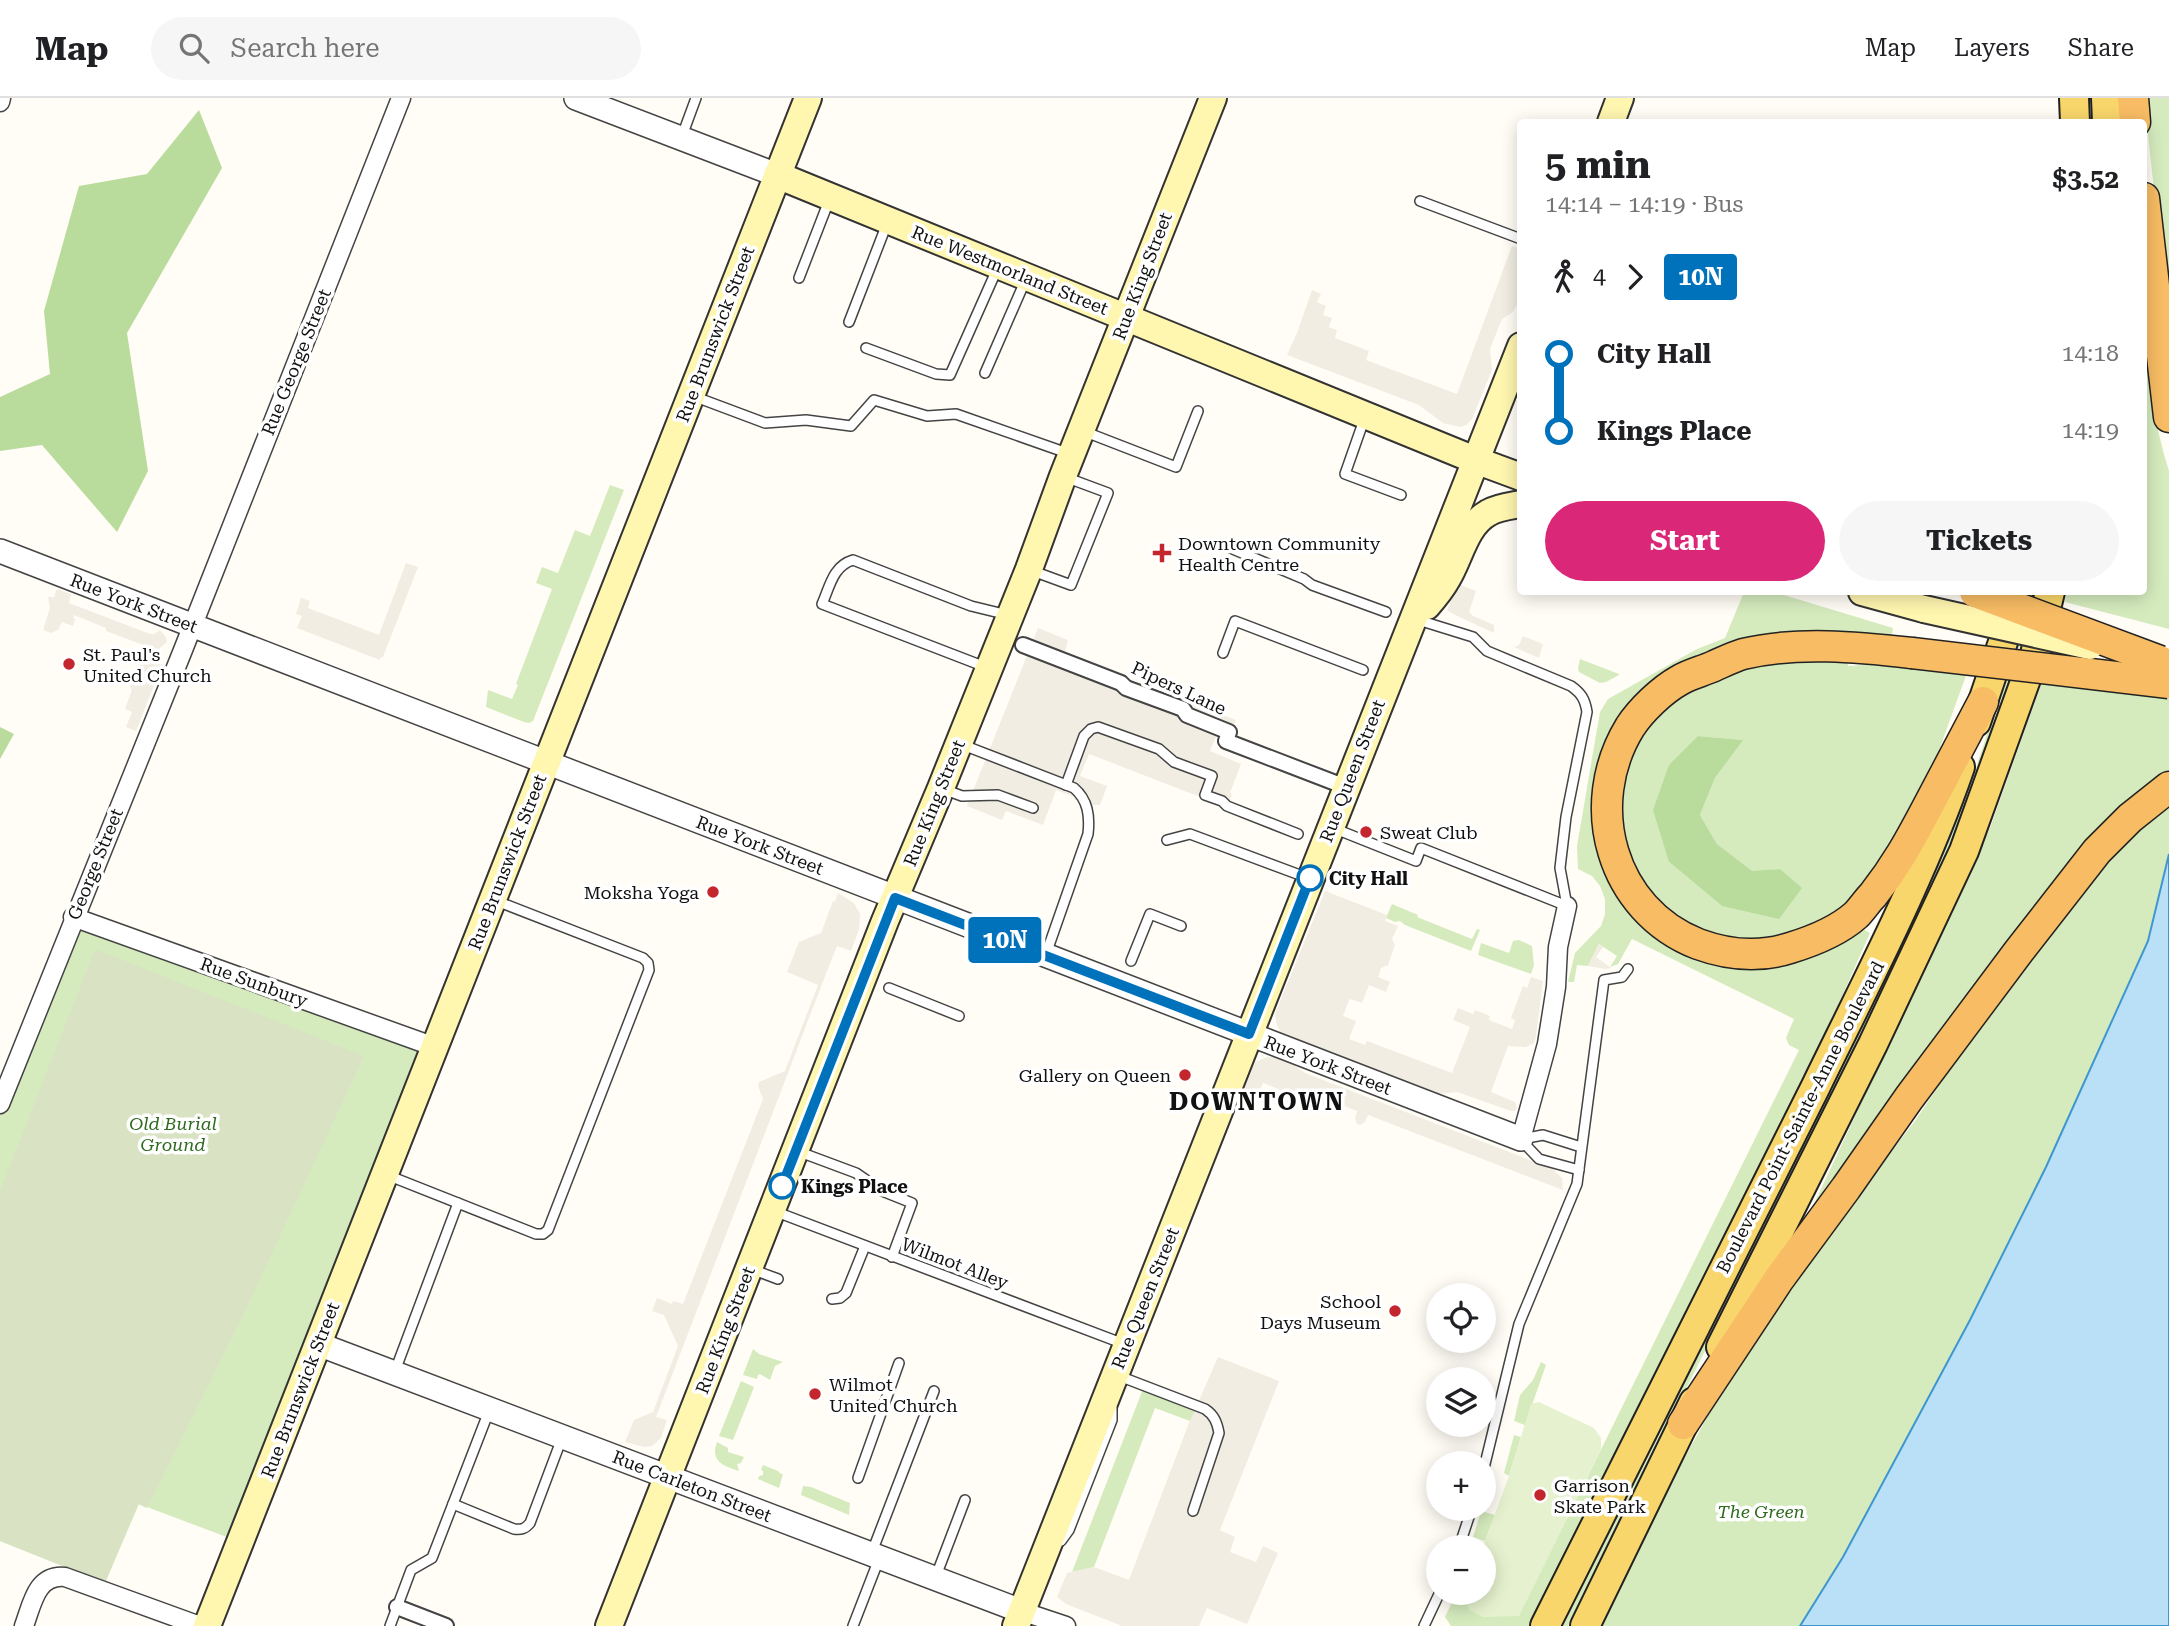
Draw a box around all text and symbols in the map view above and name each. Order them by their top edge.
search box [151,17,641,80]
text: Map [35,29,109,68]
icon: search [175,29,213,67]
text: Search here [231,33,380,63]
text: Map [1865,34,1916,62]
text: Layers [1954,34,2030,62]
text: Share [2068,34,2134,62]
text: 5 min [1545,143,1651,187]
text: $3.52 [2053,164,2119,194]
text: 14:14 – 14:19 · Bus [1545,191,1743,218]
street label: Rue King Street [1108,209,1176,343]
street label: Rue Westmorland Street [909,221,1112,319]
street label: Rue Brunswick Street [672,243,758,425]
icon: walk [1545,258,1583,296]
icon: forward [1616,258,1654,296]
text: 4 [1593,263,1606,290]
text: 10N [1678,263,1723,291]
street label: Rue George Street [257,285,335,438]
text: City Hall [1597,339,1711,369]
text: 14:18 [2062,340,2119,367]
text: Kings Place [1597,416,1751,446]
text: 14:19 [2062,417,2119,444]
button: Start [1545,501,1825,581]
button: Tickets [1839,501,2119,581]
place label: Downtown Community Health Centre [1178,533,1381,575]
marker: Downtown Community Health Centre [1152,543,1172,563]
street label: Rue York Street [67,569,201,637]
place label: St. Paul's United Church [83,644,212,686]
marker: St. Paul's United Church [61,656,77,672]
street label: Pipers Lane [1128,657,1230,719]
street label: Rue Queen Street [1315,696,1389,845]
street label: Rue King Street [899,736,969,869]
street label: Rue Brunswick Street [464,771,550,953]
street label: George Street [63,805,127,923]
street label: Rue York Street [693,811,827,879]
place label: Sweat Club [1380,822,1478,843]
marker: Sweat Club [1358,824,1374,840]
marker: City Hall [1297,865,1323,891]
place label: City Hall [1329,868,1408,889]
place label: Moksha Yoga [584,882,699,903]
marker: Moksha Yoga [705,884,721,900]
line badge: 10N [965,917,1045,963]
text: 10N [982,926,1028,954]
street label: Rue Sunbury [197,953,311,1011]
street label: Boulevard Point-Sainte-Anne Boulevard [1712,957,1888,1277]
street label: Rue York Street [1261,1031,1395,1099]
place label: Gallery on Queen [1019,1065,1171,1086]
marker: Gallery on Queen [1177,1067,1193,1083]
district label: DOWNTOWN [1169,1088,1345,1116]
park label: Old Burial Ground [129,1113,217,1155]
marker: Kings Place [769,1173,795,1199]
place label: Kings Place [801,1176,908,1197]
street label: Rue Queen Street [1107,1224,1183,1372]
street label: Wilmot Alley [899,1233,1012,1293]
street label: Rue King Street [691,1263,759,1397]
map controls [1426,1283,1496,1605]
button: locate [1426,1283,1496,1353]
place label: School Days Museum [1260,1291,1381,1333]
street label: Rue Brunswick Street [257,1299,343,1481]
marker: School Days Museum [1387,1303,1403,1319]
button: layers [1426,1367,1496,1437]
place label: Wilmot United Church [829,1374,958,1416]
marker: Wilmot United Church [807,1386,823,1402]
street label: Rue Carleton Street [609,1446,775,1526]
button: + [1426,1451,1496,1521]
place label: Garrison Skate Park [1554,1475,1646,1517]
marker: Garrison Skate Park [1532,1487,1548,1503]
park label: The Green [1717,1501,1805,1522]
button: − [1426,1535,1496,1605]

